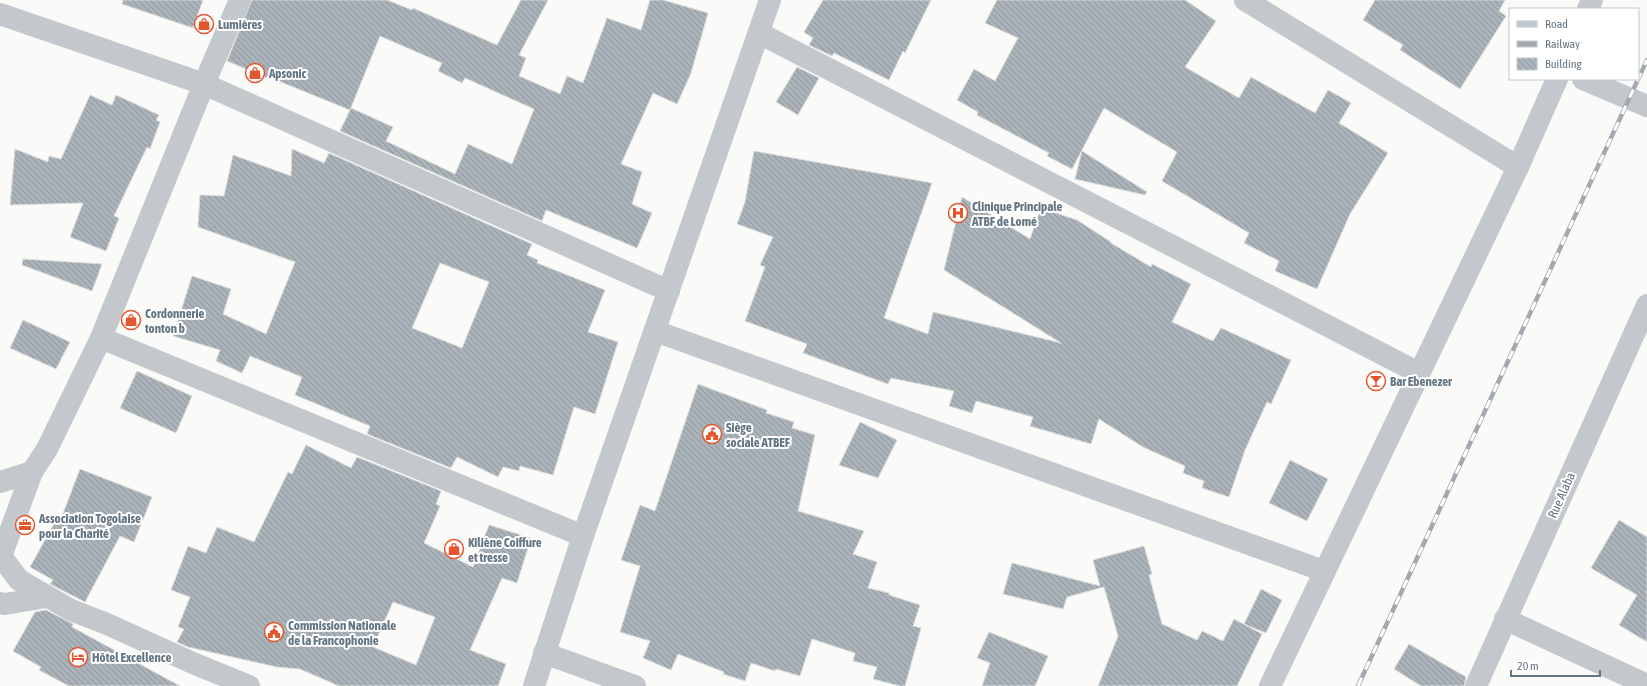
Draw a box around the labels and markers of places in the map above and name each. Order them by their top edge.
shop icon: Lumières [193,13,215,35]
place label: Lumières [218,17,262,32]
shop icon: Apsonic [244,62,266,84]
place label: Apsonic [268,66,307,81]
place label: Clinique Principale ATBF de Lomé [971,199,1063,229]
hospital icon: Clinique Principale ATBF de Lomé [947,202,969,224]
place label: Cordonnerie tonton b [144,306,204,336]
shop icon: Cordonnerie tonton b [120,309,142,331]
bar icon: Bar Ebenezer [1365,370,1387,392]
place label: Bar Ebenezer [1390,374,1453,389]
place label: Siège sociale ATBEF [726,420,791,450]
public building icon: Siège sociale ATBEF [701,423,723,445]
place label: Association Togolaise pour la Charité [38,511,141,541]
office icon: Association Togolaise pour la Charité [14,514,36,536]
place label: Kiliène Coiffure et tresse [468,535,542,565]
shop icon: Kiliène Coiffure et tresse [443,538,465,560]
place label: Commission Nationale de la Francophonie [288,618,396,648]
public building icon: Commission Nationale de la Francophonie [263,621,285,643]
hotel icon: Hôtel Excellence [67,646,89,668]
place label: Hôtel Excellence [92,650,172,665]

